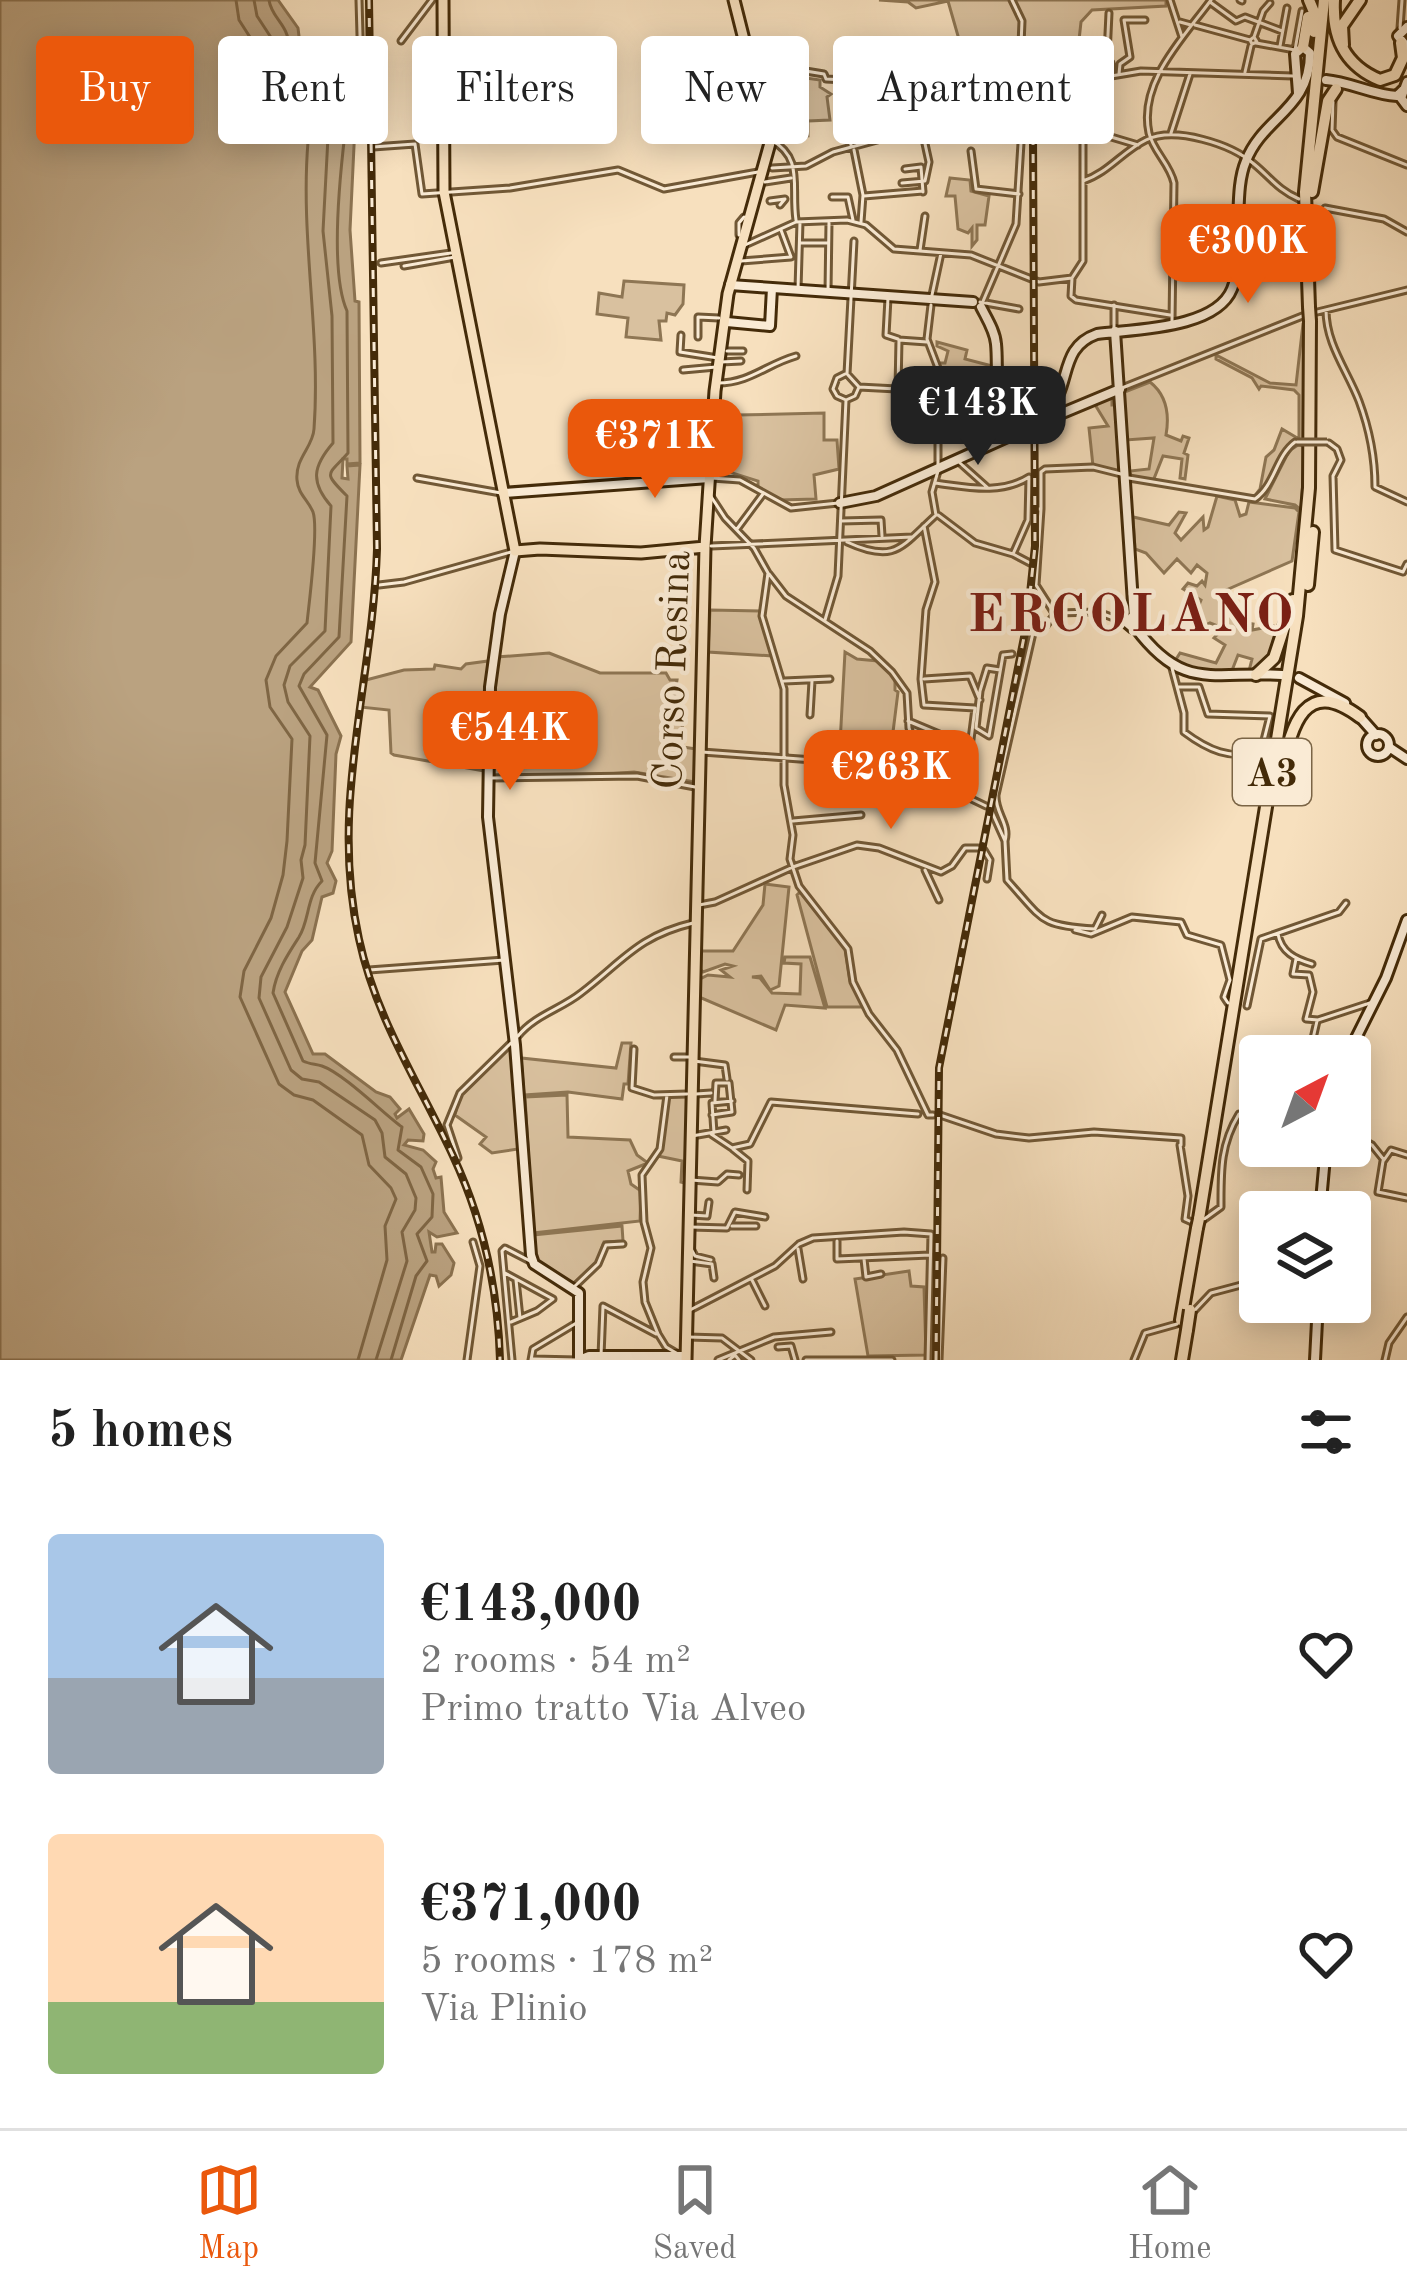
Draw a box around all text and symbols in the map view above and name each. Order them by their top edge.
chip: Buy [36,36,194,144]
chip: Rent [218,36,388,144]
chip: Filters [412,36,617,144]
chip: New [641,36,809,144]
chip: Apartment [833,36,1114,144]
pin: €300K [1164,204,1332,306]
text: €300K [1188,223,1308,262]
pin: €143K [894,366,1062,468]
text: €143K [918,385,1038,424]
pin: €371K [571,399,739,501]
text: €371K [595,418,715,457]
street label: Corso Resina [649,550,699,791]
district label: ERCOLANO [967,590,1297,644]
pin: €544K [426,691,594,793]
text: €544K [450,710,570,749]
pin: €263K [807,730,975,832]
road number: A3 [1233,739,1311,805]
text: €263K [831,749,951,788]
north arrow [1239,1035,1371,1167]
map controls [1239,1035,1371,1323]
button: layers [1239,1191,1371,1323]
icon: filters [1293,1399,1359,1465]
text: 5 homes [48,1407,233,1458]
text: €143,000 [420,1581,641,1632]
icon: home [144,1582,288,1726]
icon: heart [1293,1621,1359,1687]
text: 2 rooms · 54 m² [420,1642,691,1681]
text: Primo tratto Via Alveo [420,1690,806,1729]
text: €371,000 [420,1881,641,1932]
icon: home [144,1882,288,2026]
icon: heart [1293,1921,1359,1987]
text: 5 rooms · 178 m² [420,1942,713,1981]
text: Via Plinio [420,1990,588,2029]
tab: Map [196,2157,262,2270]
tab: Saved [653,2157,737,2270]
tab: Home [1128,2157,1211,2270]

